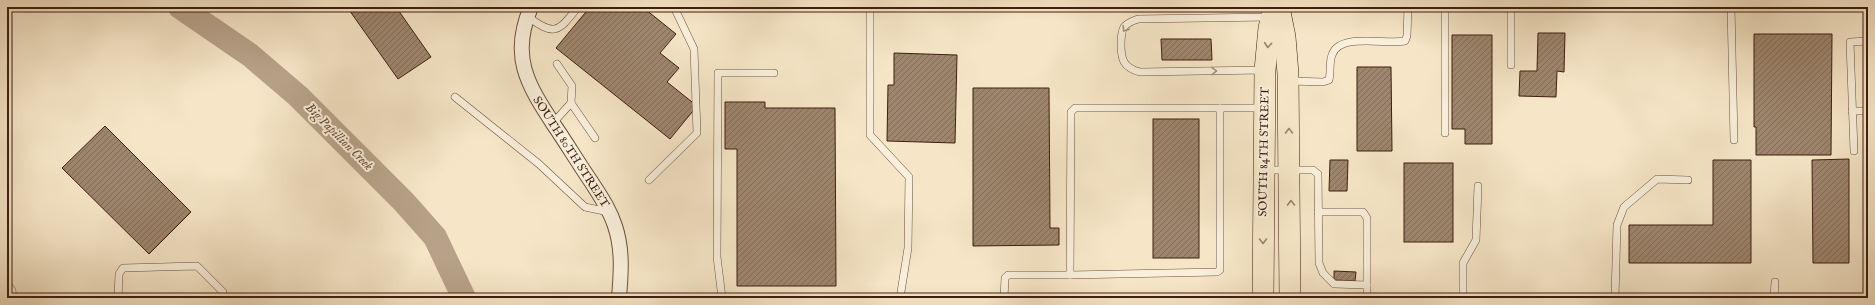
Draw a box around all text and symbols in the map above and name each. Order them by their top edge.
one-way arrow [1122,25,1129,32]
one-way arrow [1263,42,1272,48]
one-way arrow [1211,67,1217,75]
street label: SOUTH 84TH STREET [1255,87,1273,217]
street label: SOUTH 80TH STREET [529,94,613,211]
water label: Big Papillion Creek [301,99,377,176]
one-way arrow [1285,128,1293,134]
one-way arrow [1286,200,1295,206]
one-way arrow [1259,238,1267,244]

